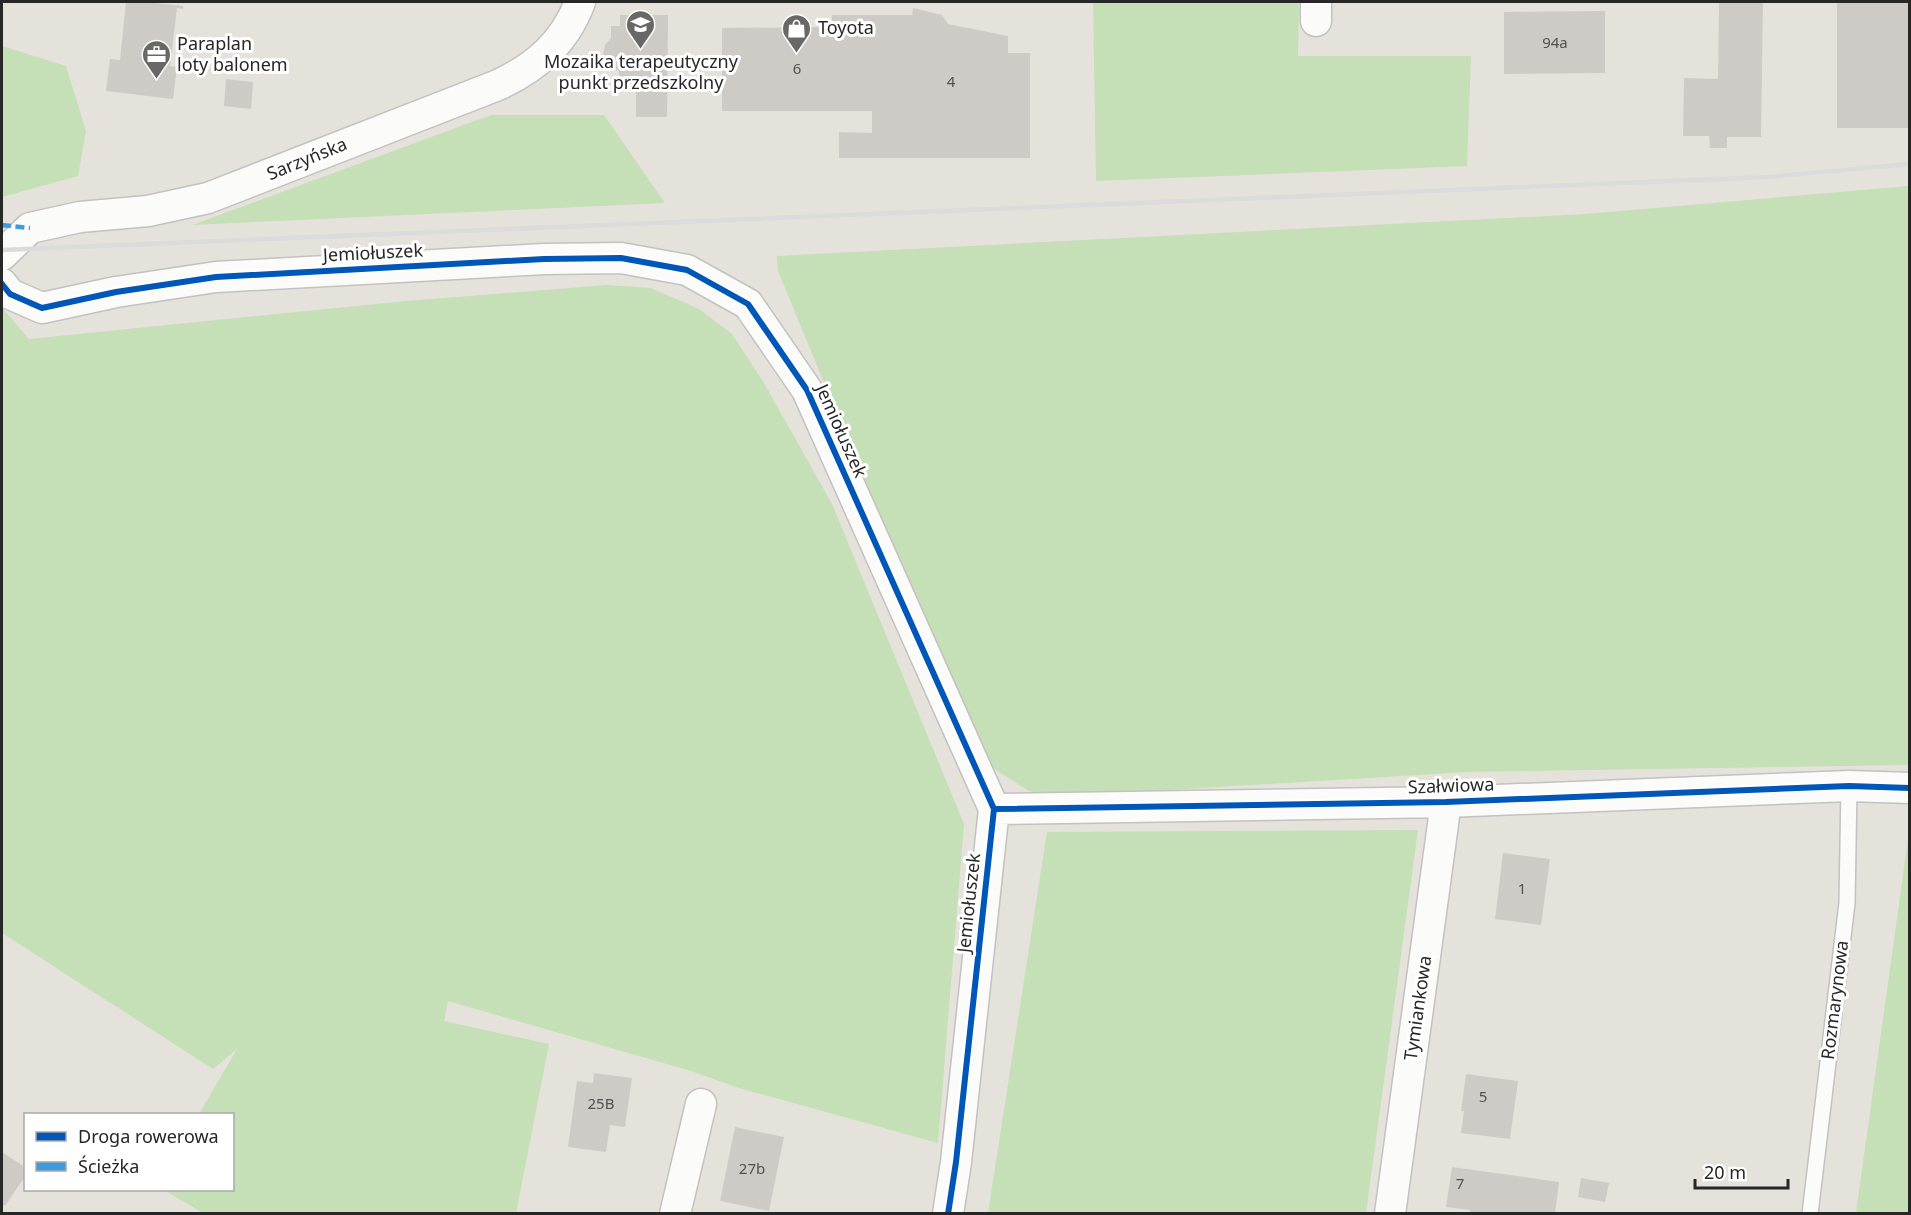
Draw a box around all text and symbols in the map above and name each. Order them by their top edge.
school or university icon: Mozaika terapeutyczny punkt przedszkolny [625,9,657,51]
shop icon: Toyota [781,12,813,54]
place label: Toyota [818,15,874,39]
place label: Paraplan loty balonem [177,31,288,76]
house number: 94a [1542,32,1568,52]
office icon: Paraplan loty balonem [140,38,172,80]
place label: Mozaika terapeutyczny punkt przedszkolny [544,49,739,94]
house number: 6 [793,58,801,78]
house number: 4 [947,71,956,91]
street label: Sarzyńska [263,131,350,185]
street label: Jemiołuszek [320,237,424,267]
street label: Jemiołuszek [810,378,873,482]
street label: Szałwiowa [1407,771,1495,799]
street label: Jemiołuszek [951,852,985,956]
house number: 1 [1518,878,1526,898]
street label: Rozmarynowa [1815,939,1853,1061]
street label: Tymiankowa [1398,954,1436,1062]
house number: 5 [1479,1086,1487,1106]
house number: 25B [588,1093,614,1113]
legend [24,1113,234,1191]
text: Droga rowerowa [78,1124,219,1148]
scale bar [1695,1152,1788,1190]
text: Ścieżka [78,1154,139,1178]
house number: 27b [739,1158,765,1178]
text: 20 m [1704,1160,1746,1184]
house number: 7 [1456,1173,1464,1193]

